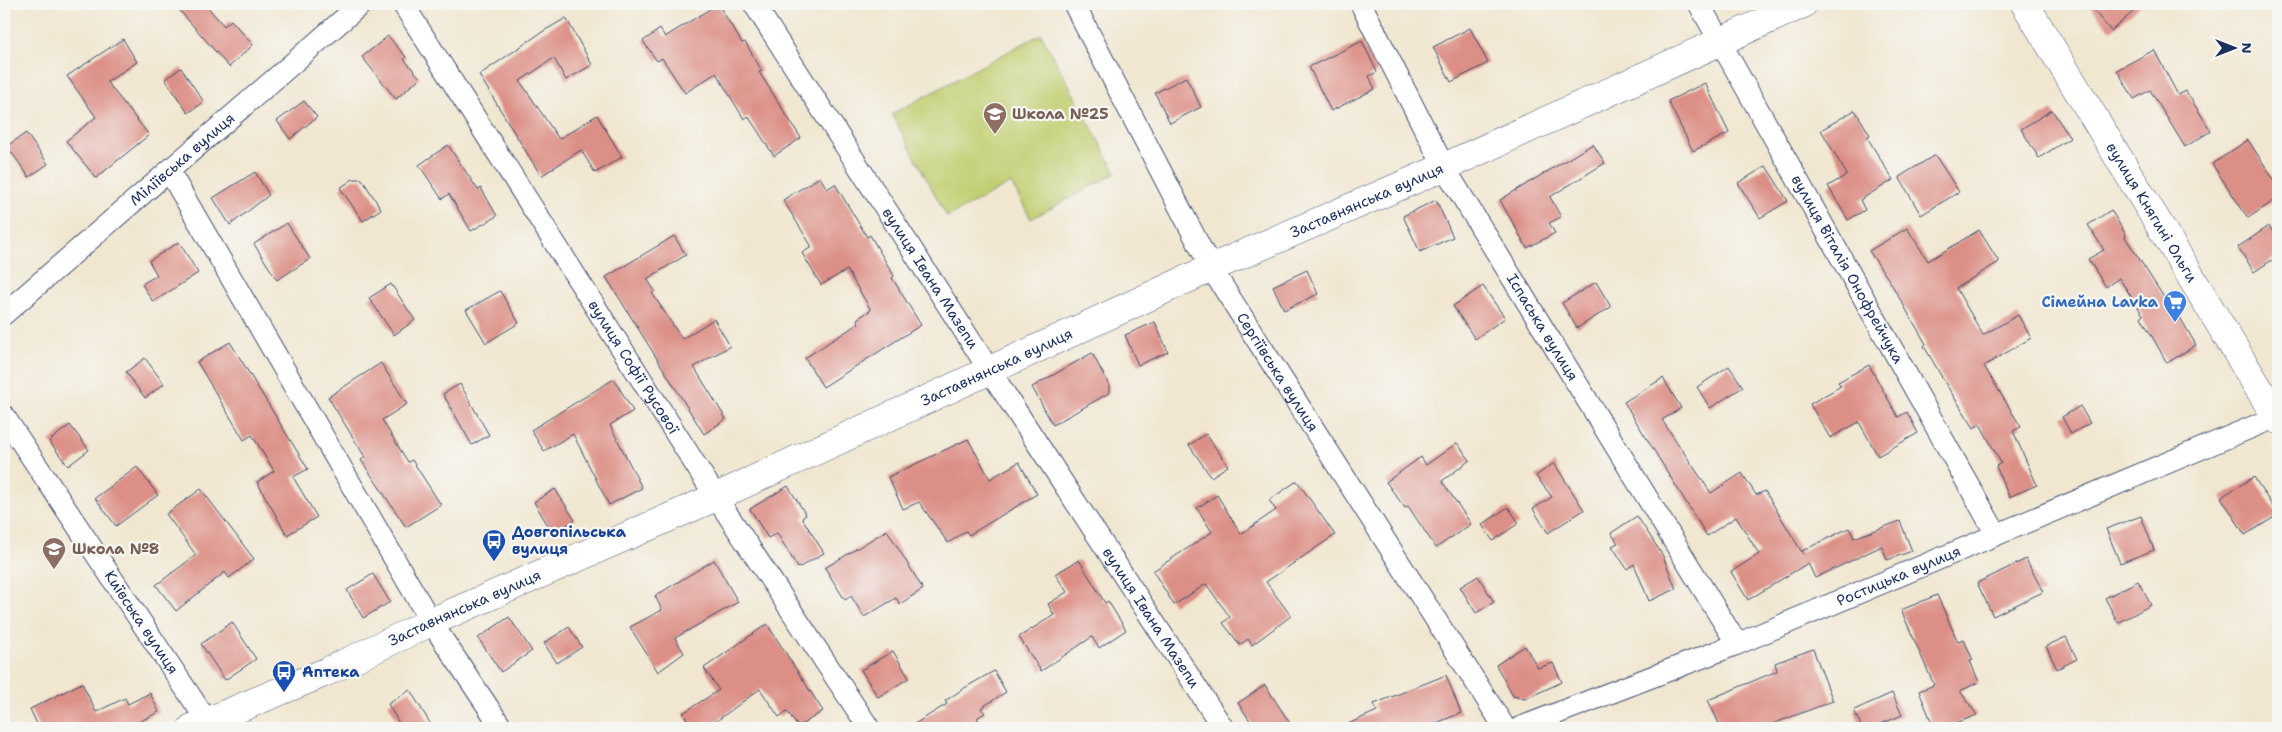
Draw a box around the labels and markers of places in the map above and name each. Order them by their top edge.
school or university icon: Школа №25 [982,101,1008,135]
place label: Школа №25 [1012,104,1109,124]
supermarket icon: Сімейна Lavka [2162,289,2188,323]
place label: Сімейна Lavka [2041,292,2159,312]
place label: Довгопільська вулиця [512,522,627,559]
bus stop icon: Довгопільська вулиця [481,528,507,562]
school or university icon: Школа №8 [41,536,67,570]
place label: Школа №8 [72,539,159,559]
bus stop icon: Аптека [271,659,297,693]
place label: Аптека [302,662,360,682]

